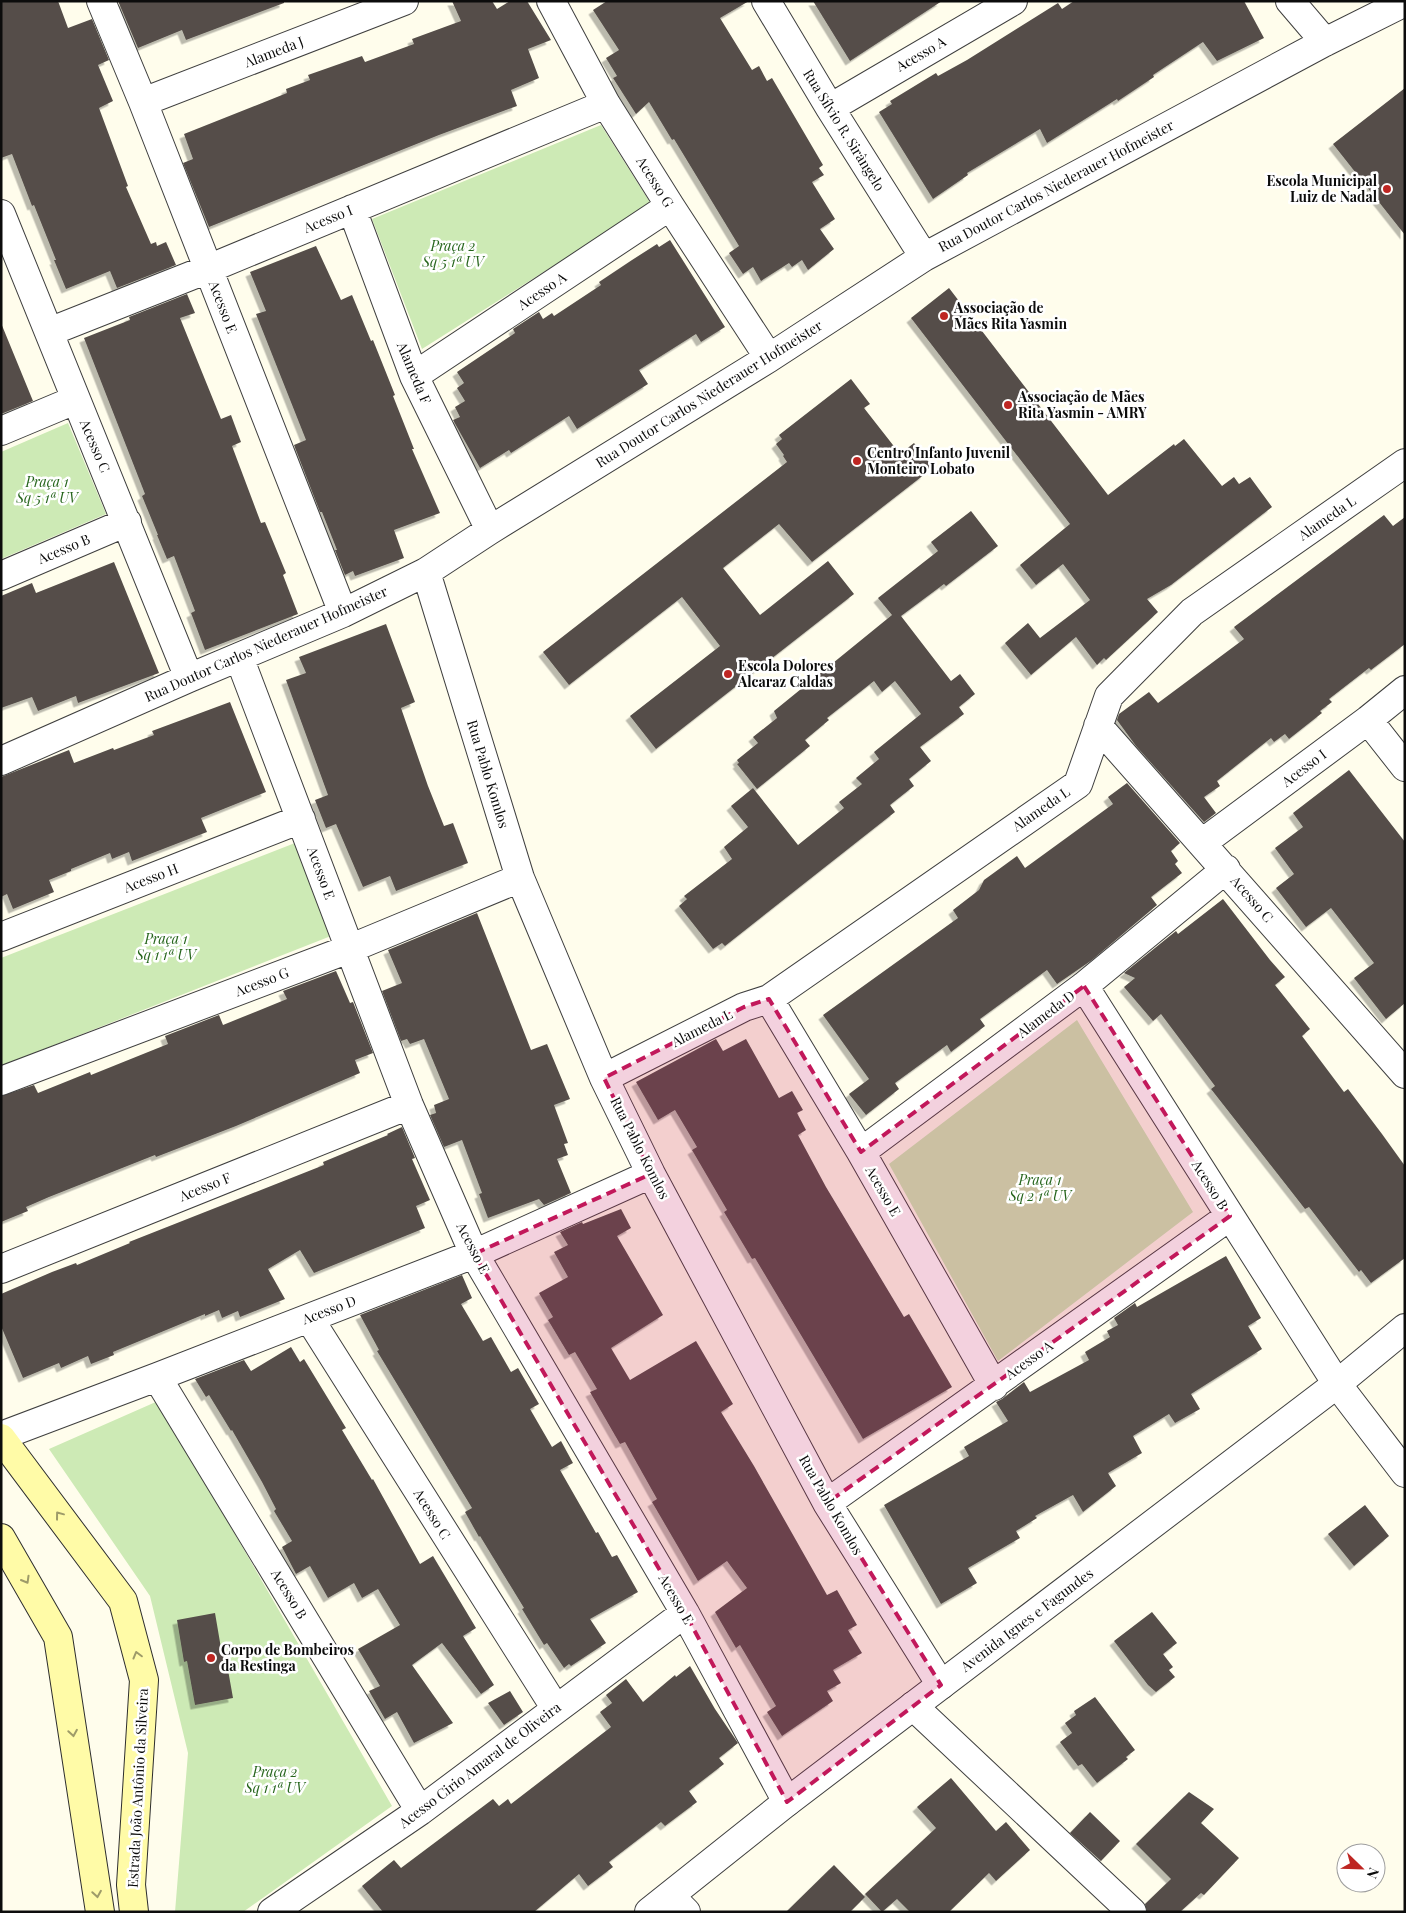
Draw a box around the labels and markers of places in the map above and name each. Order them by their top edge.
place label: Escola Municipal Luiz de Nadal [1266,171,1378,206]
marker: Escola Municipal Luiz de Nadal [1381,183,1393,195]
place label: Associação de Mães Rita Yasmin [953,298,1067,333]
marker: Associação de Mães Rita Yasmin [938,310,950,322]
place label: Associação de Mães Rita Yasmin - AMRY [1017,387,1147,422]
marker: Associação de Mães Rita Yasmin - AMRY [1002,399,1014,411]
place label: Centro Infanto Juvenil Monteiro Lobato [867,443,1011,478]
marker: Centro Infanto Juvenil Monteiro Lobato [851,455,863,467]
place label: Escola Dolores Alcaraz Caldas [737,656,833,691]
marker: Escola Dolores Alcaraz Caldas [722,668,734,680]
place label: Corpo de Bombeiros da Restinga [221,1640,354,1675]
marker: Corpo de Bombeiros da Restinga [205,1652,217,1664]

